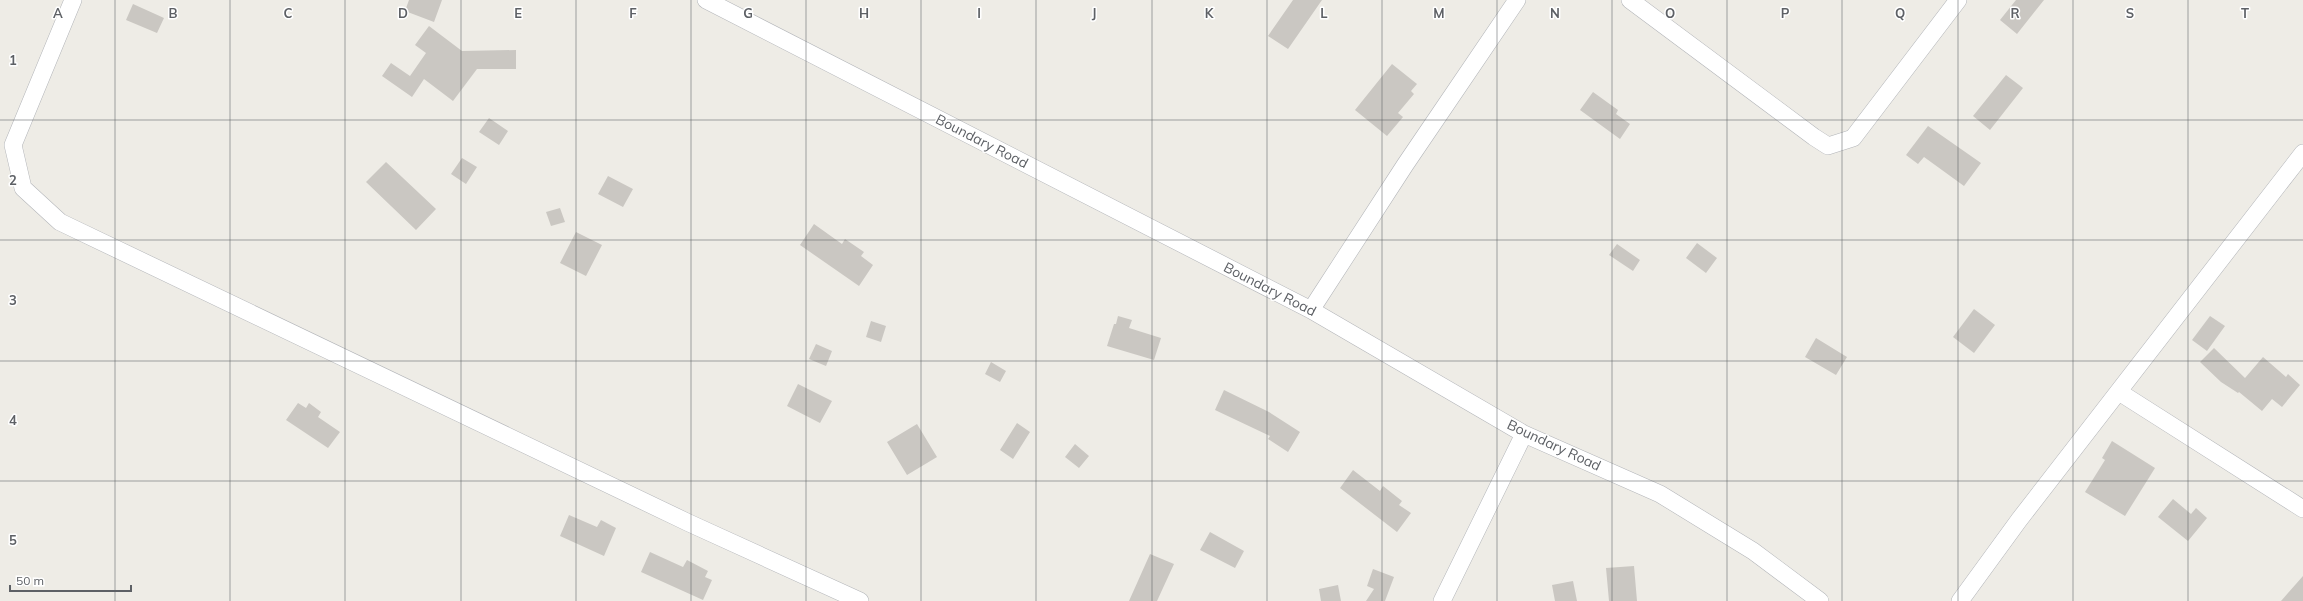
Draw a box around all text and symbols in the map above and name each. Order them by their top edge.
text: A [53,5,63,21]
text: B [169,5,178,21]
text: C [284,5,293,21]
text: D [398,5,408,21]
text: E [514,5,522,21]
text: F [629,5,637,21]
text: G [743,5,753,21]
text: H [859,5,869,21]
text: I [977,5,981,21]
text: J [1092,5,1096,21]
text: K [1205,5,1215,21]
text: L [1320,5,1328,21]
text: M [1433,5,1445,21]
text: N [1550,5,1560,21]
text: O [1665,5,1675,21]
text: P [1781,5,1790,21]
text: Q [1895,5,1905,21]
text: R [2010,5,2020,21]
text: S [2126,5,2134,21]
text: T [2241,5,2249,21]
text: 1 [9,52,17,68]
street label: Boundary Road [933,110,1031,172]
text: 2 [9,172,17,188]
street label: Boundary Road [1221,258,1319,320]
text: 3 [9,292,17,308]
text: 4 [9,412,17,428]
street label: Boundary Road [1504,415,1604,475]
text: 5 [9,532,17,548]
scale bar [10,567,131,593]
text: 50 m [16,573,44,588]

